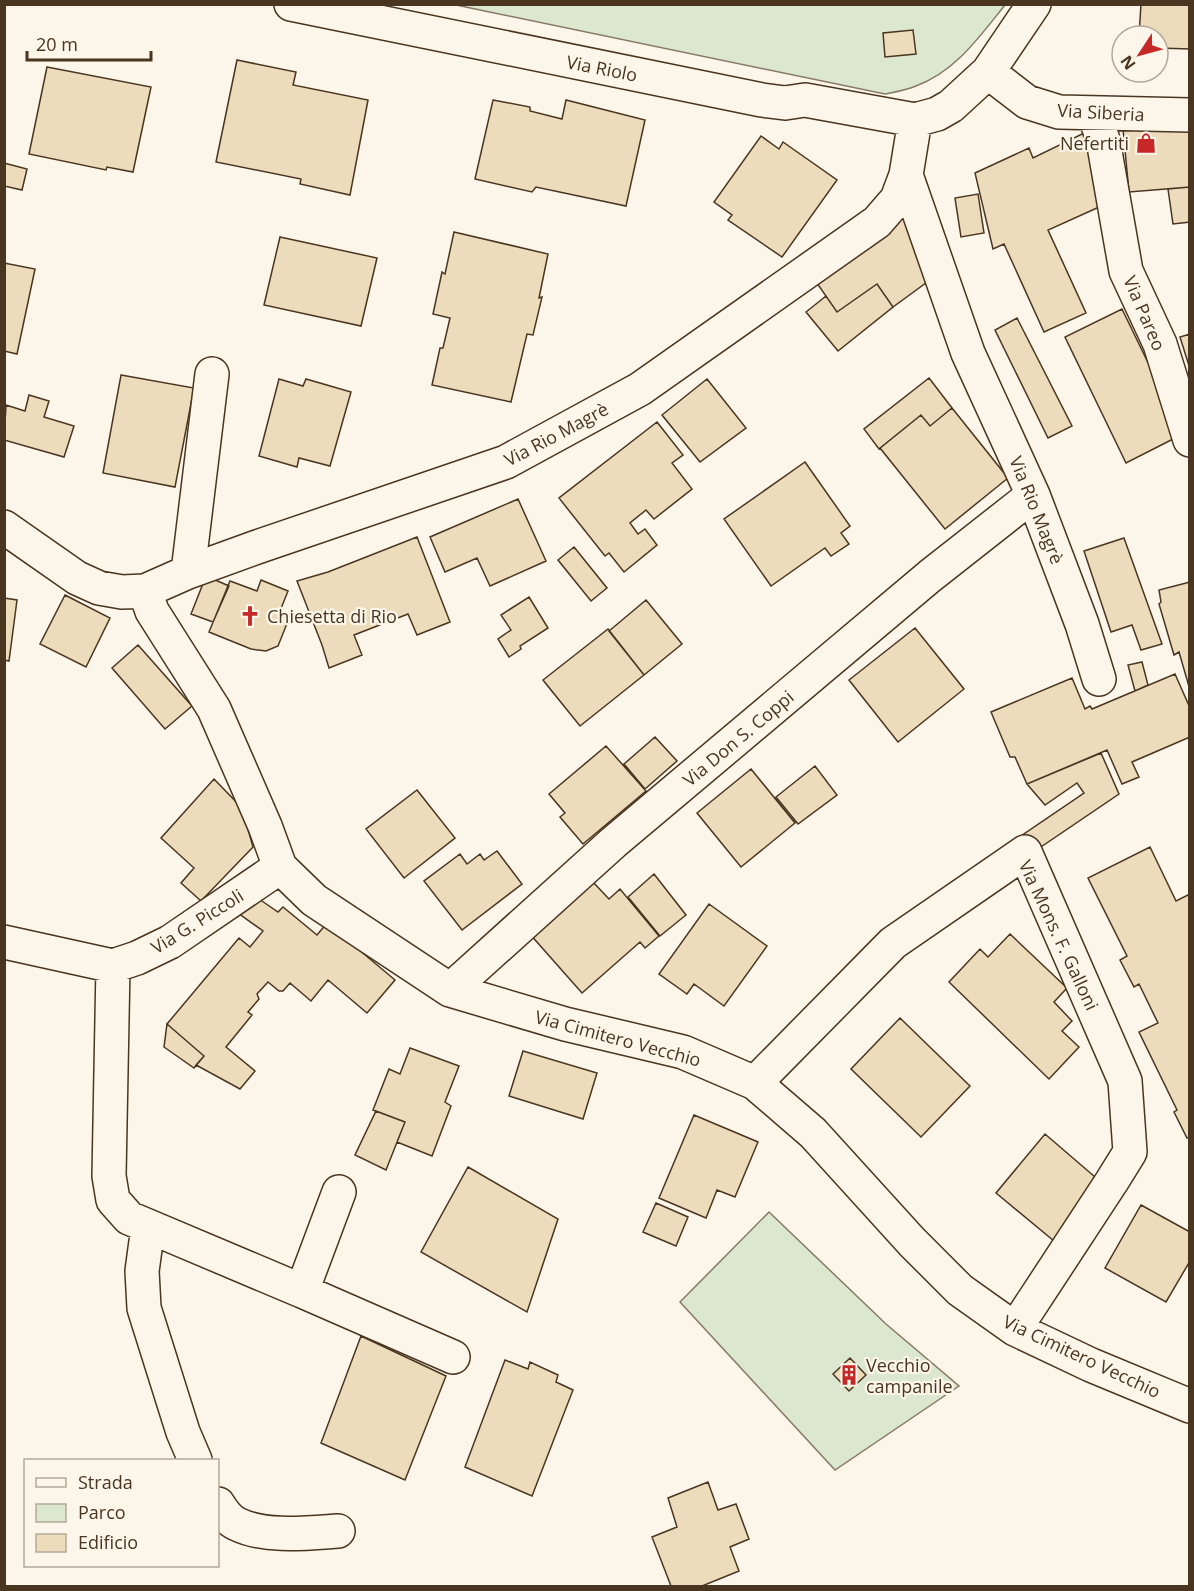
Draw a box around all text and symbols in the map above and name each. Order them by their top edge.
scale bar [27,24,152,62]
north arrow [1110,24,1170,84]
text: 20 m [36,32,78,56]
street label: Via Riolo [564,49,640,87]
text: N [1115,51,1141,75]
street label: Via Siberia [1057,98,1145,126]
place label: Nefertiti [1060,131,1129,155]
shop icon: Nefertiti [1134,131,1158,155]
street label: Via Pareo [1119,272,1171,354]
street label: Via Rio Magrè [500,397,612,471]
street label: Via Rio Magrè [1004,452,1070,568]
church icon: Chiesetta di Rio [238,604,262,628]
place label: Chiesetta di Rio [267,604,397,628]
street label: Via Don S. Coppi [678,685,798,791]
street label: Via Mons. F. Galloni [1014,856,1104,1014]
street label: Via G. Piccoli [146,883,248,959]
street label: Via Cimitero Vecchio [532,1004,704,1072]
street label: Via Cimitero Vecchio [999,1309,1165,1403]
place label: Vecchio campanile [866,1353,953,1398]
building icon: Vecchio campanile [837,1363,861,1387]
legend [24,1459,219,1567]
text: Strada [78,1470,133,1494]
text: Parco [78,1500,126,1524]
text: Edificio [78,1530,138,1554]

